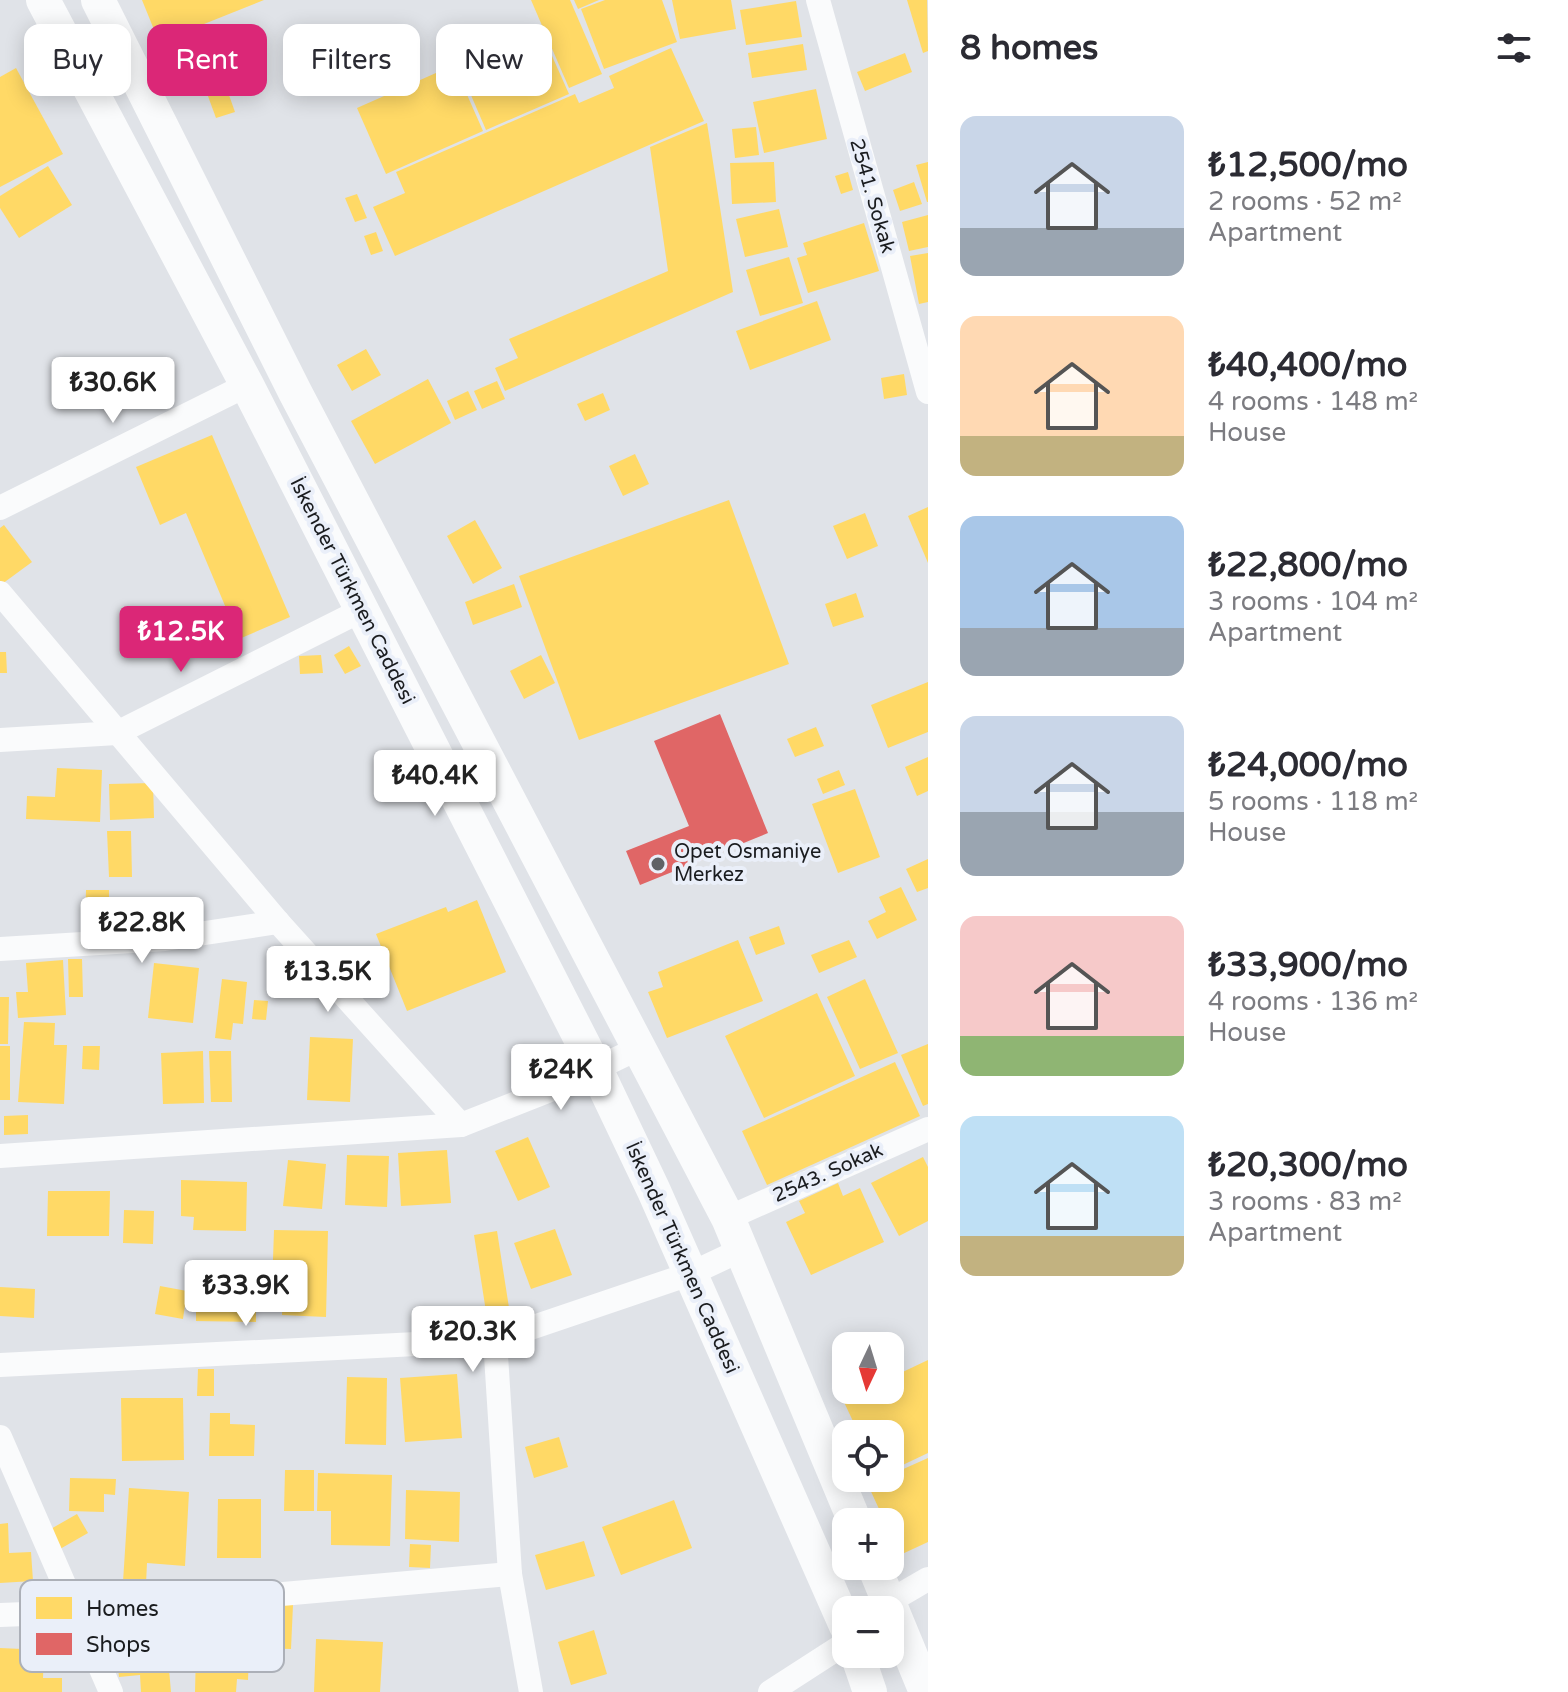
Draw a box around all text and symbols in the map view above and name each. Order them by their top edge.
chip: Buy [24,24,131,96]
chip: Rent [147,24,267,96]
chip: Filters [283,24,420,96]
chip: New [436,24,552,96]
icon: filters [1492,26,1536,70]
text: 8 homes [960,28,1098,69]
street label: 2541. Sokak [844,136,900,256]
text: ₺12,500/mo [1208,145,1408,186]
icon: home [1024,148,1120,244]
text: 2 rooms · 52 m² [1208,186,1402,217]
text: Apartment [1208,217,1342,248]
text: ₺40,400/mo [1208,345,1407,386]
icon: home [1024,348,1120,444]
pin: ₺30.6K [48,357,178,425]
text: ₺30.6K [70,367,156,398]
text: 4 rooms · 148 m² [1208,386,1418,417]
text: House [1208,417,1286,448]
street label: İskender Türkmen Caddesi [284,474,420,708]
text: ₺22,800/mo [1208,545,1408,586]
icon: home [1024,548,1120,644]
text: 3 rooms · 104 m² [1208,586,1418,617]
pin: ₺12.5K [116,606,246,674]
text: ₺12.5K [138,616,224,647]
text: Apartment [1208,617,1342,648]
text: ₺24,000/mo [1208,745,1408,786]
icon: home [1024,748,1120,844]
pin: ₺40.4K [370,750,500,818]
text: ₺40.4K [392,760,478,791]
text: 5 rooms · 118 m² [1208,786,1418,817]
text: House [1208,817,1286,848]
place label: Opet Osmaniye Merkez [674,840,821,887]
marker: Opet Osmaniye Merkez [649,855,667,873]
pin: ₺22.8K [77,897,207,965]
text: ₺22.8K [99,907,185,938]
text: ₺33,900/mo [1208,945,1408,986]
pin: ₺13.5K [263,946,393,1014]
icon: home [1024,948,1120,1044]
text: ₺13.5K [285,956,371,987]
text: 4 rooms · 136 m² [1208,986,1418,1017]
text: House [1208,1017,1286,1048]
pin: ₺24K [514,1044,608,1112]
text: ₺24K [529,1054,593,1085]
street label: İskender Türkmen Caddesi [620,1138,744,1378]
street label: 2543. Sokak [769,1138,887,1208]
text: ₺20,300/mo [1208,1145,1408,1186]
icon: home [1024,1148,1120,1244]
text: 3 rooms · 83 m² [1208,1186,1402,1217]
text: Apartment [1208,1217,1342,1248]
pin: ₺33.9K [181,1260,311,1328]
text: ₺33.9K [203,1270,289,1301]
pin: ₺20.3K [408,1306,538,1374]
text: ₺20.3K [430,1316,516,1347]
north arrow [832,1332,904,1404]
map controls [832,1332,904,1668]
button: locate [832,1420,904,1492]
button: + [832,1508,904,1580]
legend [20,1580,284,1672]
text: Homes [86,1596,159,1622]
button: − [832,1596,904,1668]
text: Shops [86,1632,151,1658]

